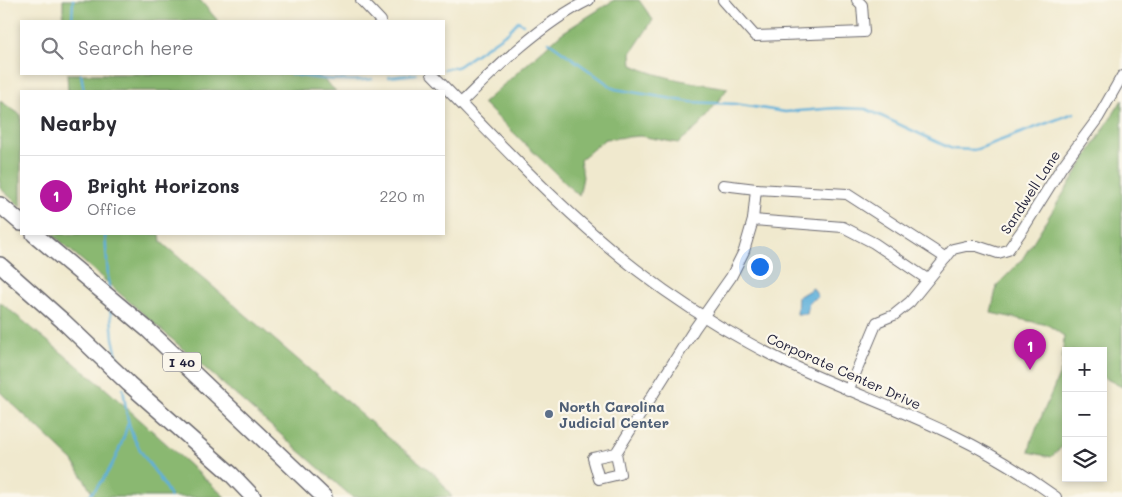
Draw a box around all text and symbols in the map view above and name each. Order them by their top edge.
search box [20,20,445,75]
icon: search [38,34,66,62]
text: Search here [78,35,194,60]
text: Nearby [40,109,117,136]
street label: Sandwell Lane [996,146,1064,238]
text: Bright Horizons [87,173,240,198]
text: 1 [52,185,60,206]
text: 220 m [379,185,425,206]
text: Office [87,198,136,219]
your location [747,254,773,280]
street label: Corporate Center Drive [764,328,924,414]
pin: 1 [1014,329,1046,370]
map controls [1062,347,1107,482]
button: + [1062,347,1107,392]
road number: I 40 [163,352,201,372]
button: − [1062,392,1107,437]
place label: North Carolina Judicial Center [559,397,669,432]
marker: North Carolina Judicial Center [543,408,555,420]
button: layers [1062,437,1107,482]

